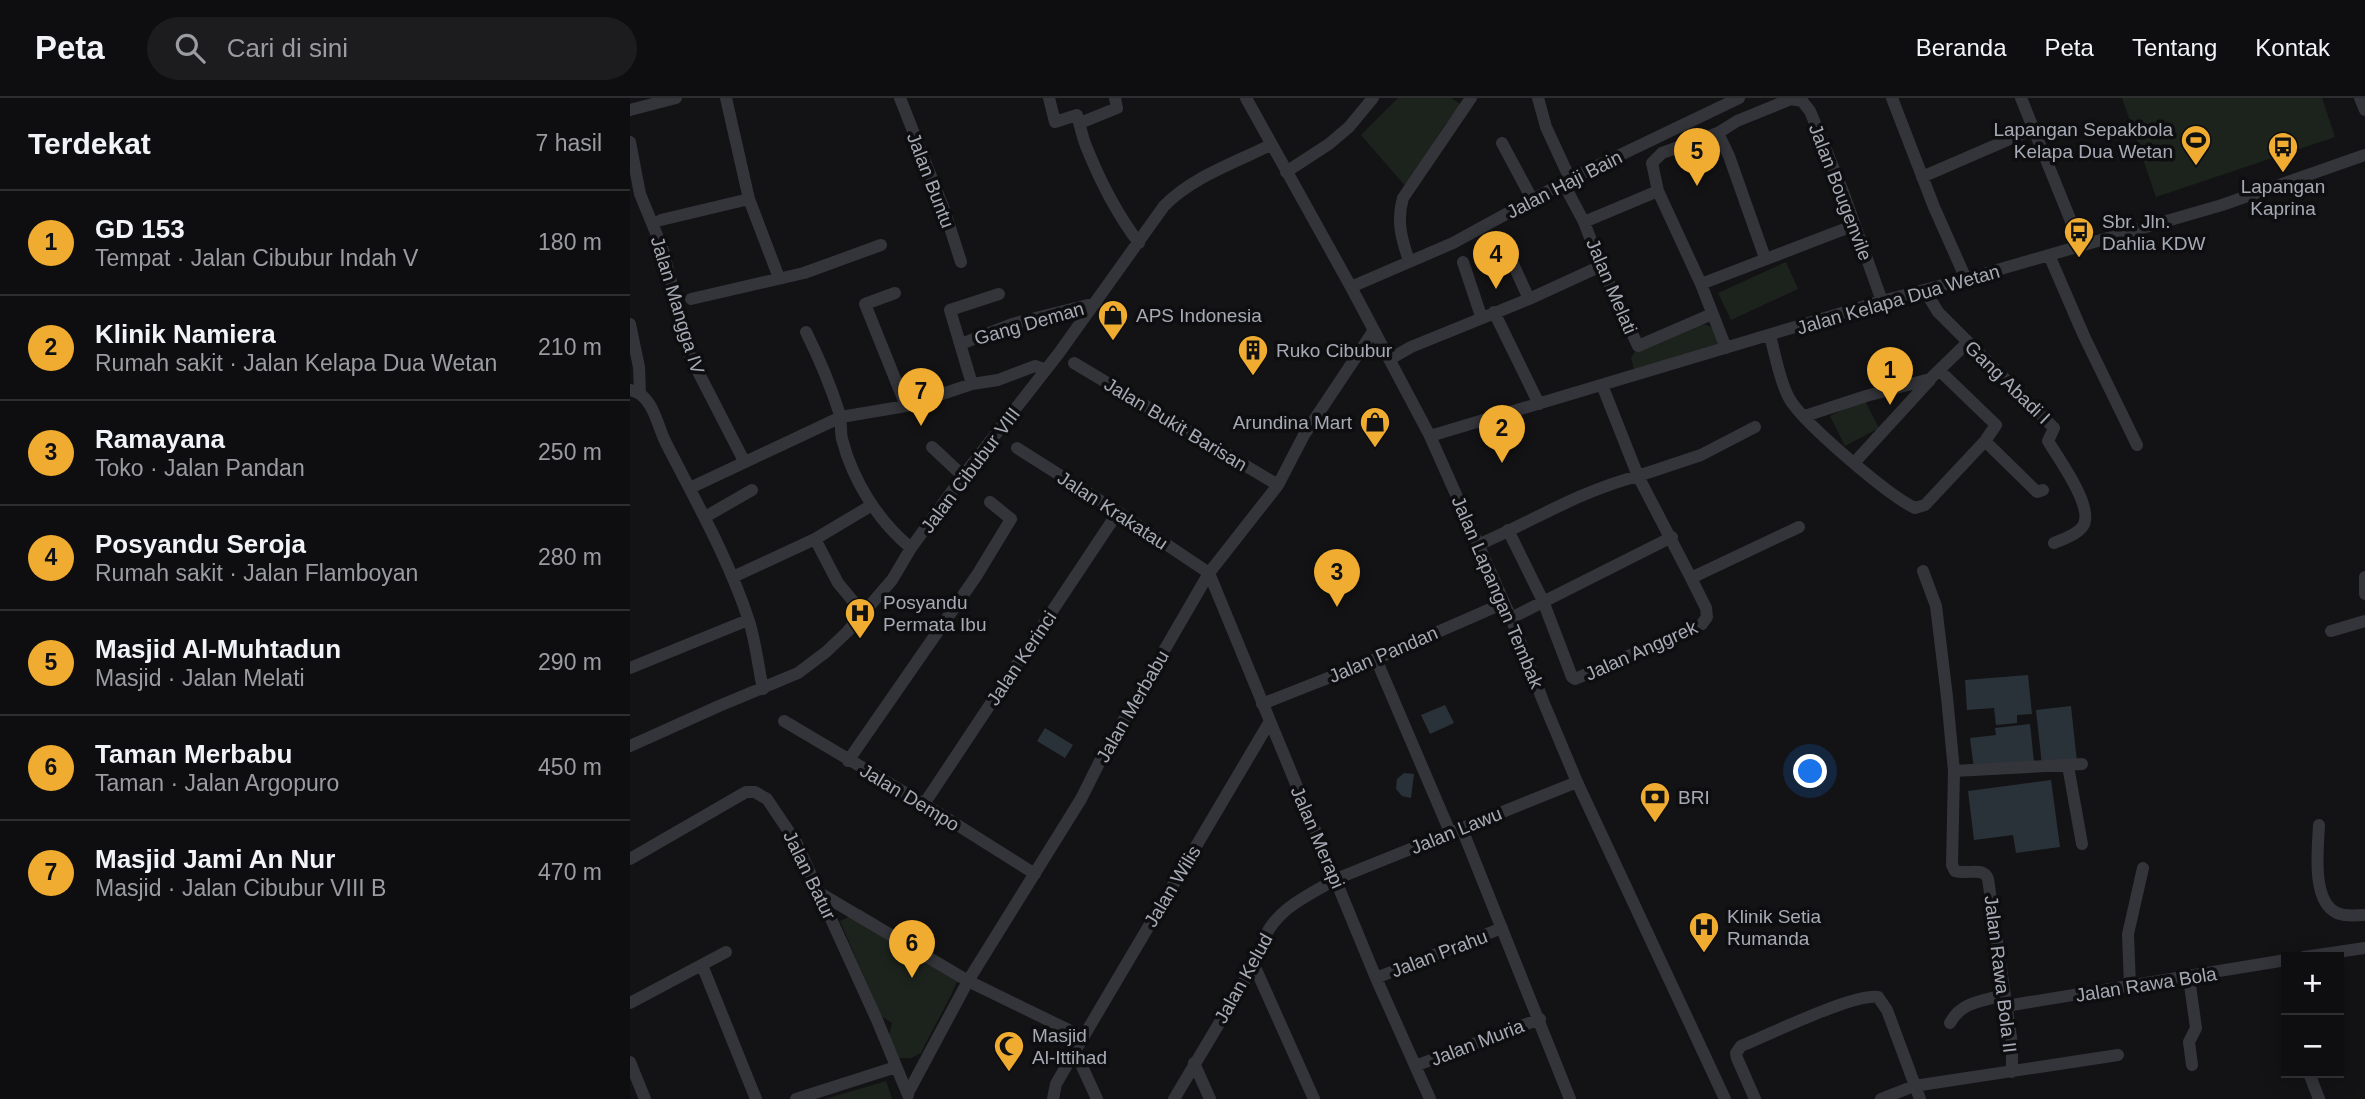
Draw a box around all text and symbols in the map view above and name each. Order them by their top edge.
search box [147,17,637,80]
text: Peta [35,29,105,66]
icon: search [171,29,209,67]
text: Cari di sini [227,33,348,63]
text: Beranda [1916,34,2007,61]
text: Peta [2045,34,2094,61]
text: Tentang [2132,34,2217,61]
text: Kontak [2255,34,2330,61]
place label: Lapangan Sepakbola Kelapa Dua Wetan [1993,119,2173,162]
street label: Jalan Bougenvile [1805,121,1876,263]
sports icon: Lapangan Sepakbola Kelapa Dua Wetan [2179,123,2213,167]
text: Terdekat [28,127,151,160]
pin: 5 [1674,128,1720,186]
text: 7 hasil [536,130,602,156]
street label: Jalan Buntu [903,130,958,231]
bus stop icon: Lapangan Kaprina [2266,130,2300,174]
street label: Jalan Haji Bain [1503,146,1625,223]
place label: Lapangan Kaprina [2241,176,2325,219]
place label: Sbr. Jln. Dahlia KDW [2102,211,2206,254]
text: GD 153 [95,214,185,244]
bus stop icon: Sbr. Jln. Dahlia KDW [2062,215,2096,259]
text: 1 [45,229,57,255]
text: 180 m [538,229,602,255]
pin: 4 [1473,231,1519,289]
street label: Jalan Mangga IV [647,234,709,377]
street label: Jalan Melati [1582,235,1641,337]
text: Tempat · Jalan Cibubur Indah V [95,245,418,271]
street label: Jalan Kelapa Dua Wetan [1794,260,2002,338]
street label: Gang Deman [972,298,1086,349]
shop icon: APS Indonesia [1096,298,1130,342]
place label: APS Indonesia [1136,305,1262,326]
text: Klinik Namiera [95,319,276,349]
building icon: Ruko Cibubur [1236,333,1270,377]
text: 2 [45,334,57,360]
text: 210 m [538,334,602,360]
street label: Gang Abadi I [1961,337,2054,428]
place label: Ruko Cibubur [1276,340,1393,361]
pin: 1 [1867,347,1913,405]
text: Rumah sakit · Jalan Kelapa Dua Wetan [95,350,497,376]
pin: 7 [898,368,944,426]
street label: Jalan Bukit Barisan [1101,374,1251,475]
street label: Jalan Cibubur VIII [917,404,1024,537]
shop icon: Arundina Mart [1358,405,1392,449]
pin: 2 [1479,405,1525,463]
place label: Arundina Mart [1233,412,1353,433]
text: Ramayana [95,424,225,454]
text: 3 [45,439,57,465]
text: 250 m [538,439,602,465]
text: Toko · Jalan Pandan [95,455,305,481]
street label: Jalan Krakatau [1054,467,1172,554]
street label: Jalan Lapangan Tembak [1447,493,1548,692]
text: Posyandu Seroja [95,529,306,559]
text: 4 [45,544,57,570]
text: 280 m [538,544,602,570]
pin: 3 [1314,549,1360,607]
text: Rumah sakit · Jalan Flamboyan [95,560,418,586]
place label: Posyandu Permata Ibu [883,592,987,635]
hospital icon: Posyandu Permata Ibu [843,596,877,640]
street label: Jalan Kerinci [982,607,1061,709]
street label: Jalan Anggrek [1582,616,1701,685]
street label: Jalan Pandan [1326,622,1441,687]
text: Masjid Al-Muhtadun [95,634,341,664]
street label: Jalan Merbabu [1092,647,1173,766]
text: 5 [45,649,57,675]
text: 290 m [538,649,602,675]
text: Masjid · Jalan Melati [95,665,305,691]
text: Taman Merbabu [95,739,292,769]
text: 6 [45,754,57,780]
text: 450 m [538,754,602,780]
your location [1793,754,1827,788]
street label: Jalan Dempo [856,760,963,835]
text: Taman · Jalan Argopuro [95,770,339,796]
bank icon: BRI [1638,780,1672,824]
street label: Jalan Merapi [1287,783,1348,891]
place label: BRI [1678,787,1710,808]
street label: Jalan Lawu [1408,803,1505,858]
street label: Jalan Batur [779,827,840,924]
street label: Jalan Wilis [1140,842,1205,931]
text: Masjid Jami An Nur [95,844,335,874]
text: 7 [45,859,57,885]
text: 470 m [538,859,602,885]
text: Masjid · Jalan Cibubur VIII B [95,875,386,901]
street label: Jalan Rawa Bola II [1980,894,2021,1054]
place label: Klinik Setia Rumanda [1727,906,1821,949]
hospital icon: Klinik Setia Rumanda [1687,910,1721,954]
pin: 6 [889,920,935,978]
street label: Jalan Prahu [1388,925,1490,981]
street label: Jalan Kelud [1210,930,1277,1027]
map controls [2281,952,2344,1078]
button: + [2281,952,2344,1015]
street label: Jalan Rawa Bola [2074,963,2219,1006]
street label: Jalan Muria [1428,1015,1527,1070]
button: − [2281,1015,2344,1078]
place label: Masjid Al-Ittihad [1032,1025,1107,1068]
mosque icon: Masjid Al-Ittihad [992,1029,1026,1073]

